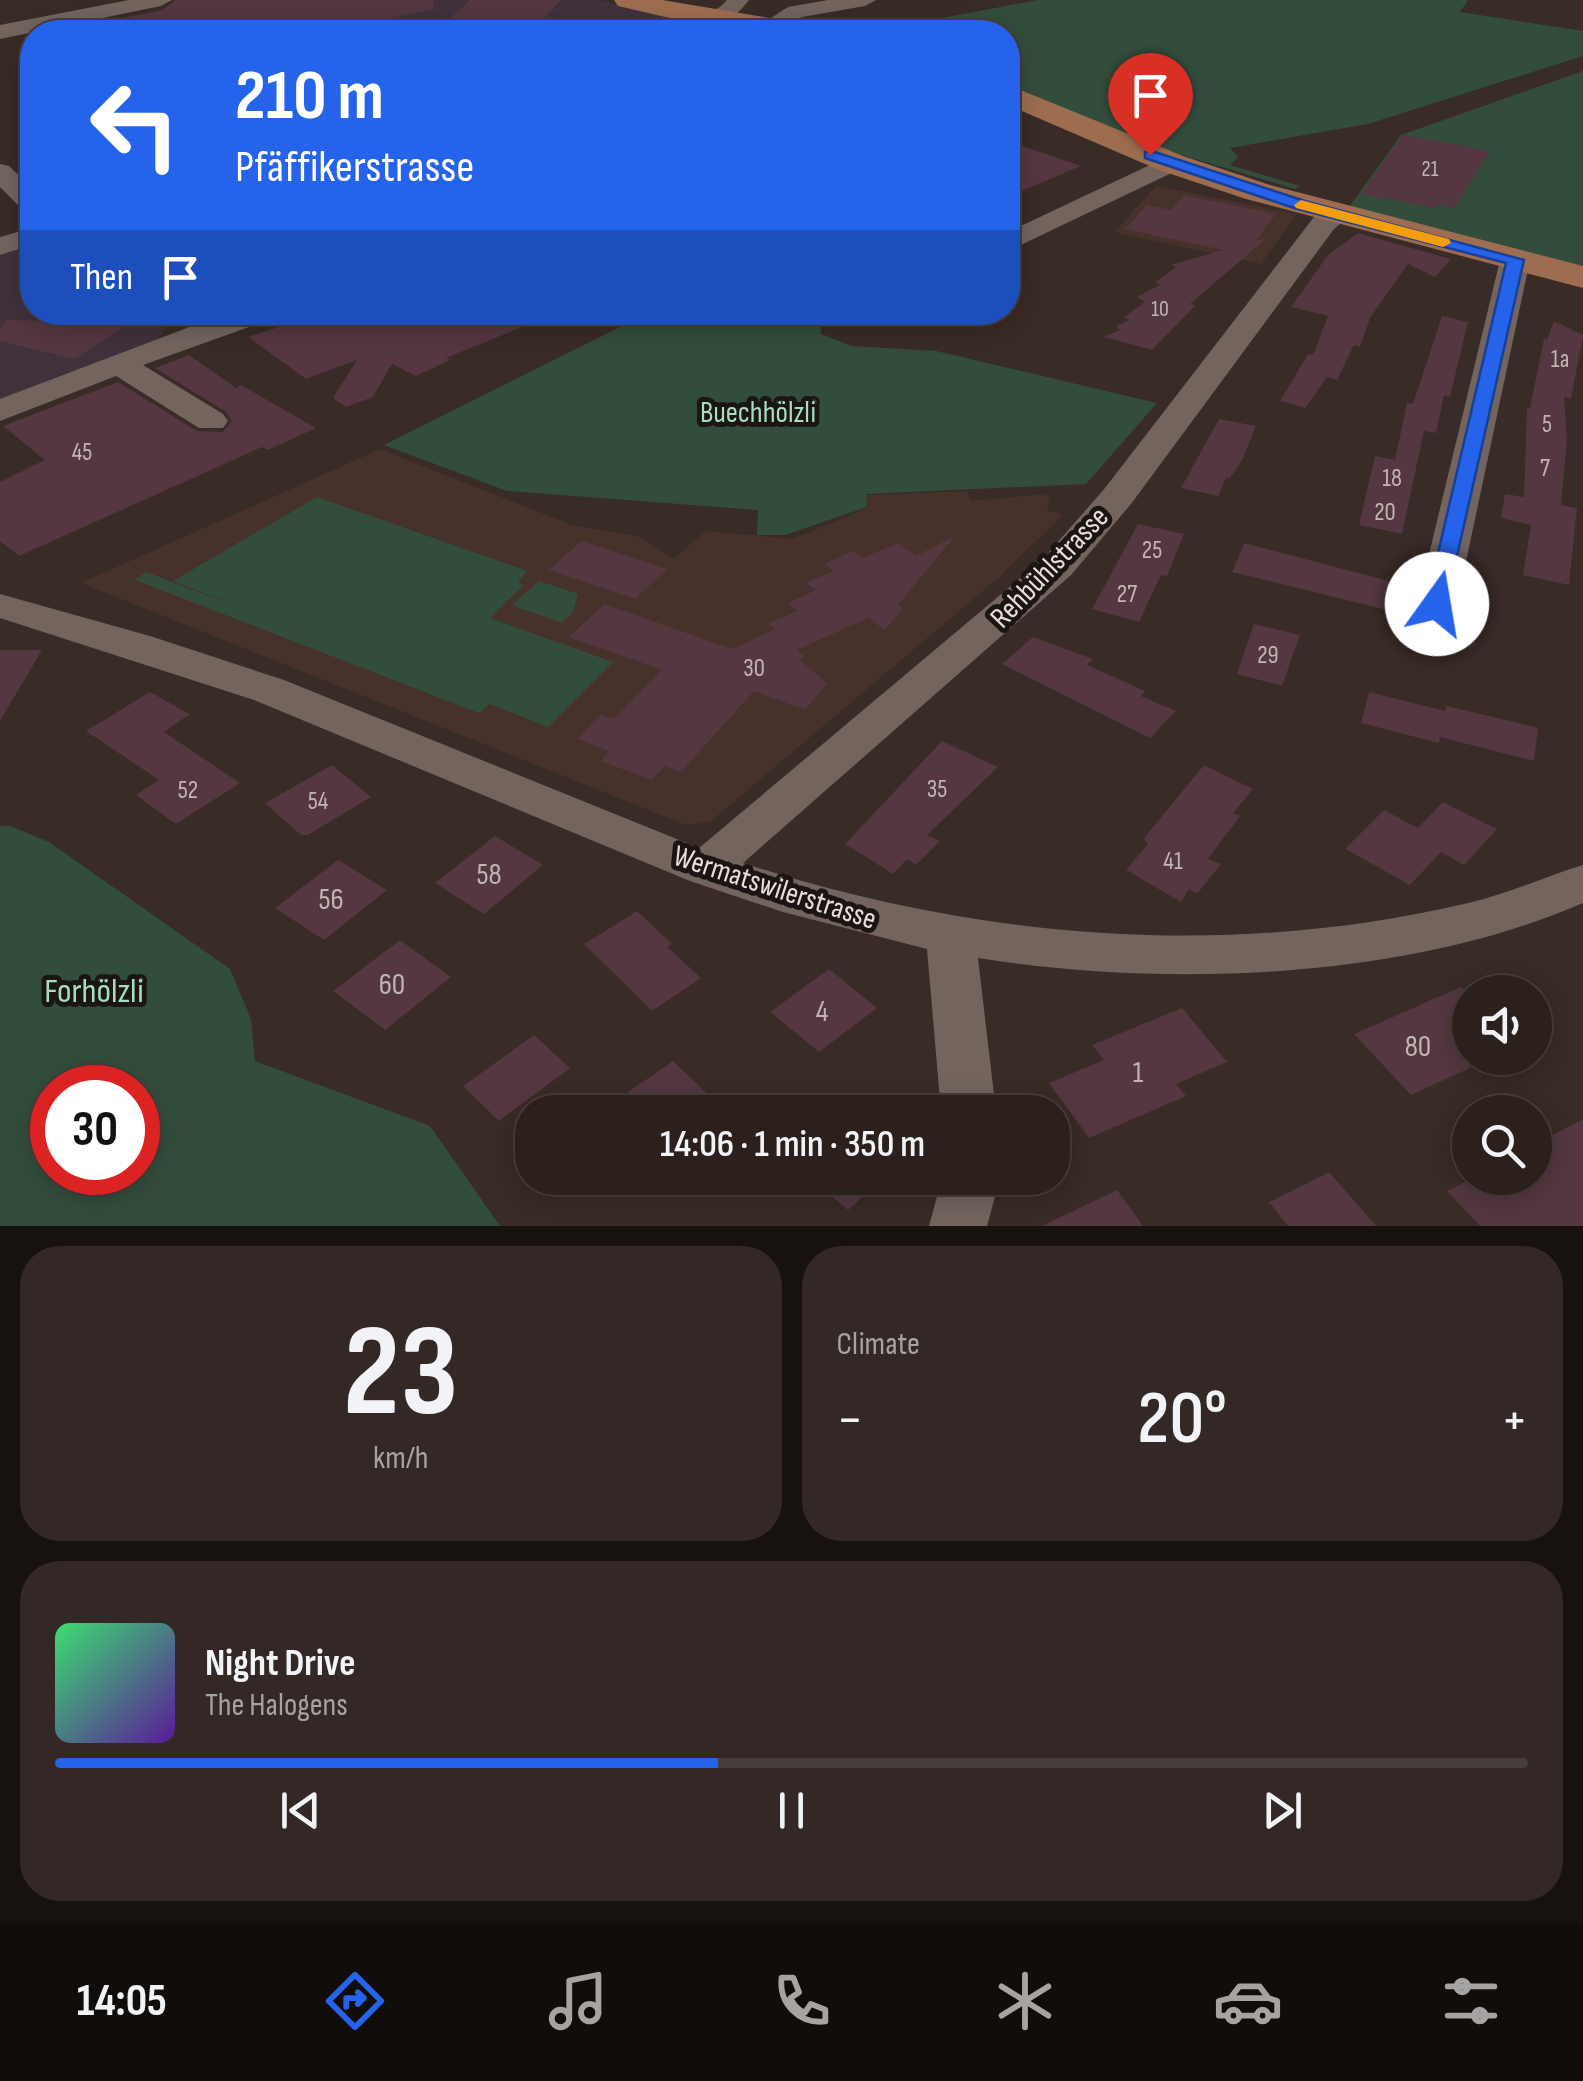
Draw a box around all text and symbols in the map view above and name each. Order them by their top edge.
pin [1108,53,1193,156]
text: 210 m [235,55,384,139]
icon: left [70,60,200,190]
icon: arrive [1123,68,1178,123]
text: Pfäffikerstrasse [235,140,474,195]
house number: 21 [1422,156,1439,183]
icon: arrive [153,250,208,305]
text: Then [70,255,133,300]
house number: 10 [1151,296,1169,323]
house number: 1a [1551,344,1569,375]
park label: Buechhölzli [700,395,816,431]
house number: 5 [1542,409,1552,440]
house number: 45 [72,437,92,468]
house number: 7 [1540,453,1550,484]
house number: 18 [1382,463,1402,494]
house number: 20 [1374,497,1396,528]
street label: Rehbühlstrasse [983,500,1116,636]
house number: 25 [1142,535,1162,566]
position arrow [1385,552,1489,656]
house number: 27 [1117,579,1137,610]
house number: 29 [1257,640,1279,671]
house number: 30 [743,653,765,684]
house number: 35 [927,774,947,805]
house number: 52 [178,775,198,806]
house number: 54 [308,786,328,817]
street label: Wermatswilerstrasse [669,838,881,938]
house number: 41 [1163,846,1183,877]
house number: 58 [476,857,502,893]
house number: 56 [318,882,344,918]
house number: 60 [379,967,405,1003]
park label: Forhölzli [44,970,144,1013]
map controls [1452,975,1552,1195]
button: sound [1452,975,1552,1075]
house number: 4 [816,994,828,1030]
house number: 80 [1405,1029,1431,1065]
house number: 1 [1133,1055,1144,1091]
speed limit sign: 30 [30,1065,160,1195]
button: search [1452,1095,1552,1195]
text: 14:06 · 1 min · 350 m [660,1122,925,1167]
text: 23 [343,1296,458,1452]
text: Climate [837,1325,920,1364]
text: 20° [1137,1374,1227,1465]
text: − [837,1387,863,1454]
text: + [1501,1387,1528,1454]
text: km/h [373,1439,428,1478]
text: Night Drive [205,1641,356,1686]
text: The Halogens [205,1686,348,1725]
icon: previous [273,1783,328,1838]
icon: pause [764,1783,819,1838]
icon: next [1255,1783,1310,1838]
icon: directions [320,1966,390,2036]
icon: music [543,1966,613,2036]
icon: phone [767,1966,837,2036]
icon: climate [990,1966,1060,2036]
icon: car [1213,1966,1283,2036]
icon: filters [1436,1966,1506,2036]
text: 14:05 [77,1974,167,2029]

